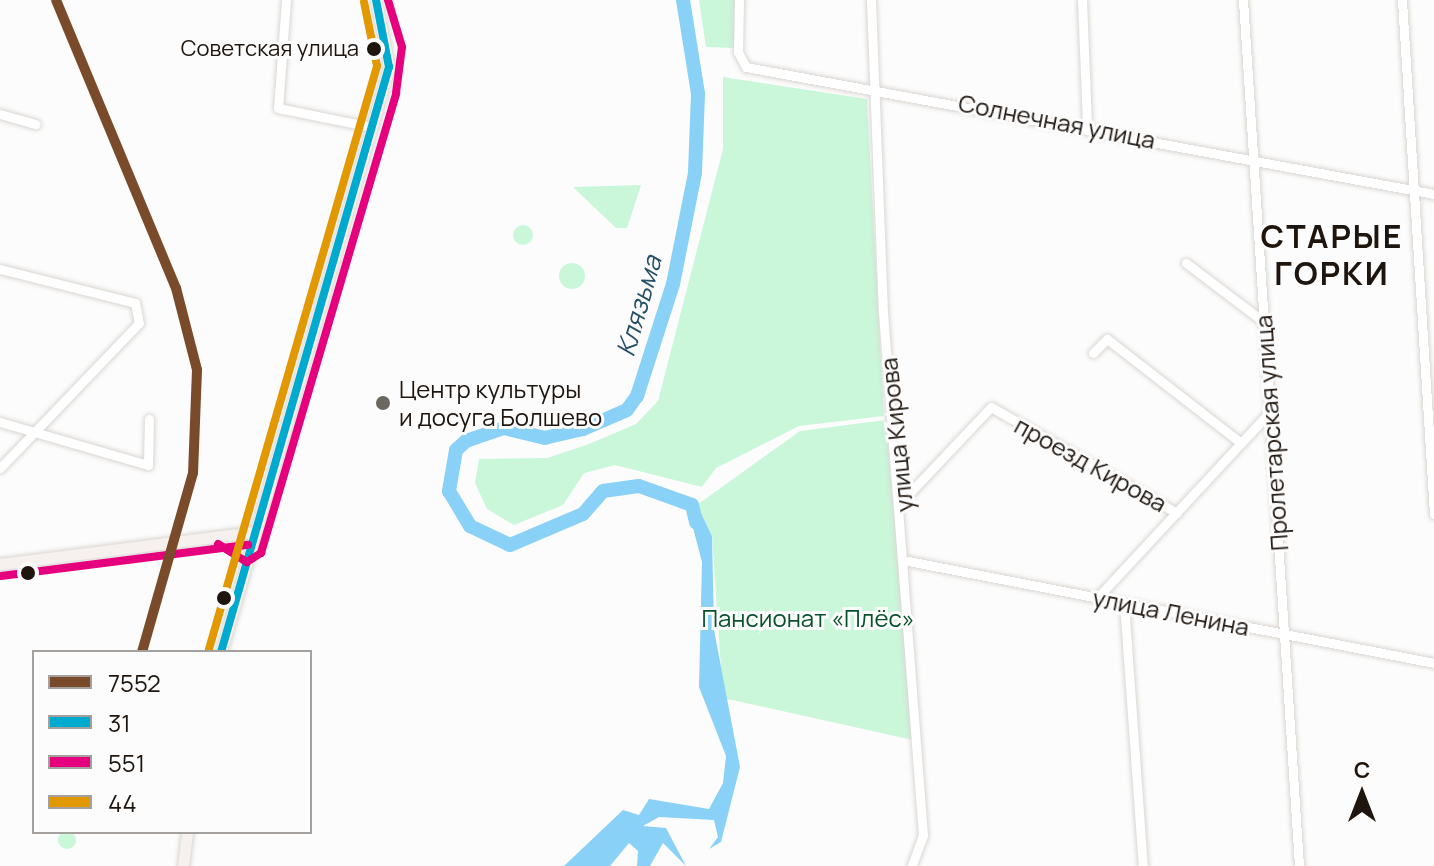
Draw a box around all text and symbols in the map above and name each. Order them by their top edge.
place label: Советская улица [181,36,359,62]
marker: Советская улица [366,41,382,57]
street label: Солнечная улица [956,88,1158,154]
district label: СТАРЫЕ ГОРКИ [1261,218,1403,293]
water label: Клязьма [610,252,668,360]
street label: Пролетарская улица [1248,314,1294,552]
street label: улица Кирова [874,356,918,514]
place label: Центр культуры и досуга Болшево [399,375,602,431]
marker: Центр культуры и досуга Болшево [374,394,392,412]
street label: проезд Кирова [1010,410,1172,518]
unlabelled marker [20,565,36,581]
street label: улица Ленина [1090,583,1252,641]
unlabelled marker [216,590,232,606]
park label: Пансионат «Плёс» [701,604,915,632]
legend [32,650,312,834]
text: 7552 [108,666,161,699]
text: 31 [108,706,131,739]
text: 551 [108,746,145,779]
north arrow [1322,754,1402,834]
text: С [1354,755,1370,785]
text: 44 [108,786,137,819]

